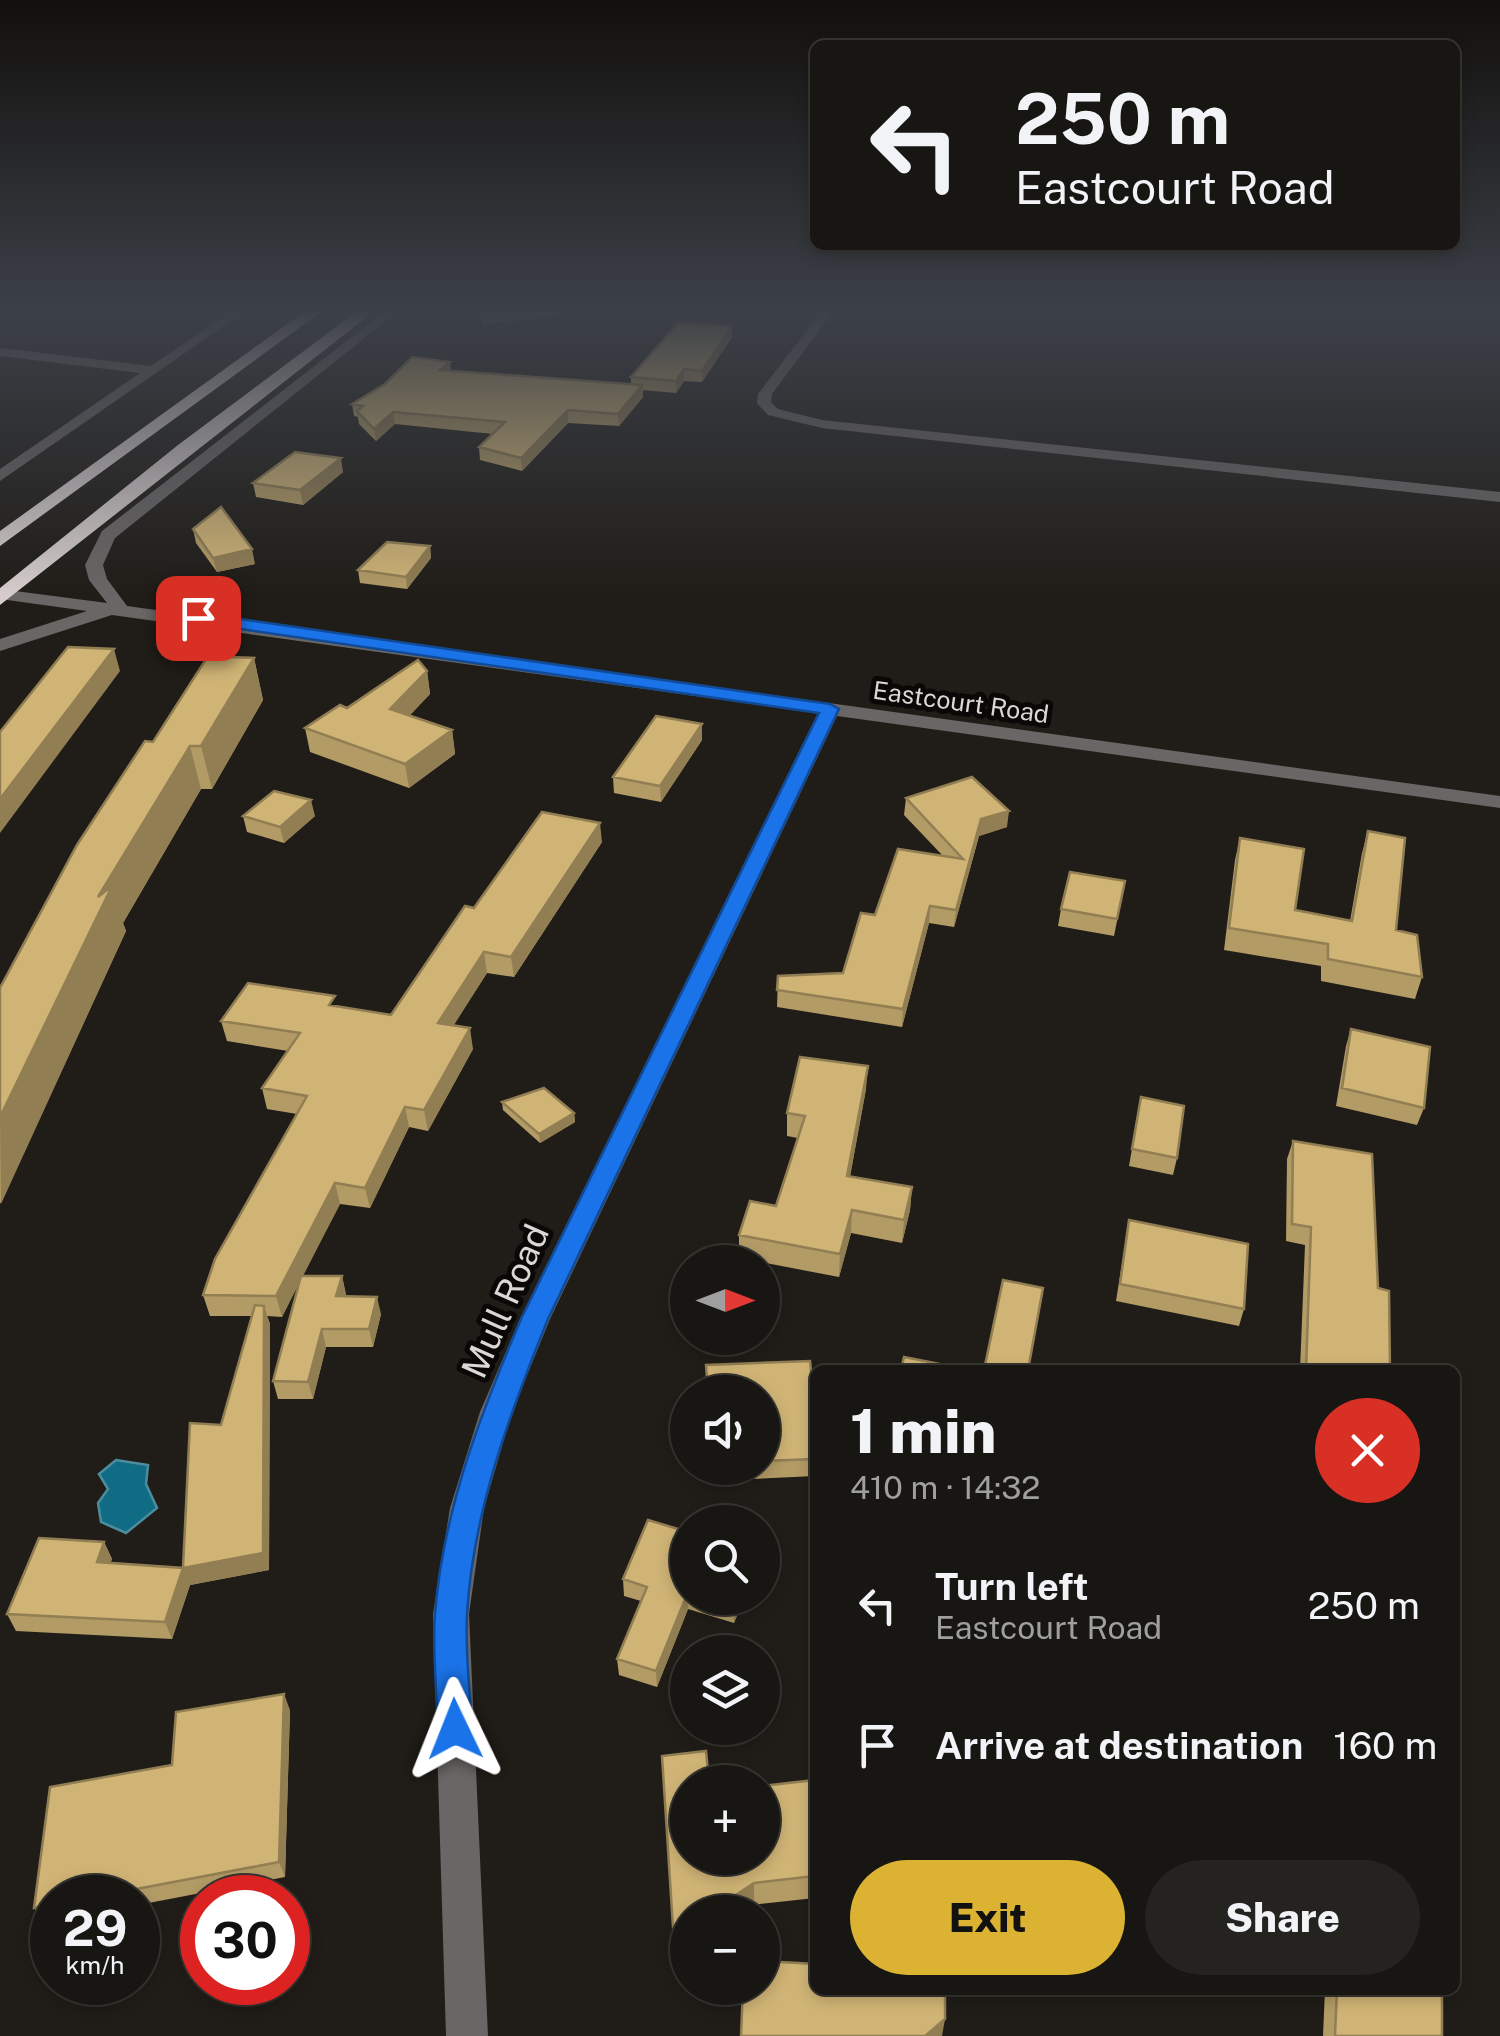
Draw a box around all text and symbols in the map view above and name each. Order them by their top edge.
text: 250 m [1015,77,1230,160]
icon: left [850,80,980,210]
text: Eastcourt Road [1015,161,1335,214]
pin [156,576,241,661]
icon: arrive [171,591,226,646]
street label: Eastcourt Road [871,675,1051,729]
street label: Mull Road [453,1218,557,1384]
north arrow [670,1245,780,1355]
map controls [670,1245,780,2005]
button: sound [670,1375,780,1485]
text: 1 min [850,1396,997,1467]
button: close [1315,1398,1420,1503]
text: 410 m · 14:32 [850,1469,1040,1506]
button: search [670,1505,780,1615]
text: Turn left [935,1564,1089,1609]
icon: left [850,1578,905,1633]
text: 250 m [1308,1583,1420,1628]
text: Eastcourt Road [935,1609,1162,1646]
button: layers [670,1635,780,1745]
position arrow [403,1677,507,1781]
icon: arrive [850,1718,905,1773]
text: Arrive at destination [935,1723,1303,1768]
text: 160 m [1333,1723,1437,1768]
button: + [670,1765,780,1875]
button: Exit [850,1860,1125,1975]
button: Share [1145,1860,1420,1975]
speed limit sign: 30 [180,1875,310,2005]
button: − [670,1895,780,2005]
text: 29 [63,1898,127,1957]
text: km/h [66,1950,124,1980]

